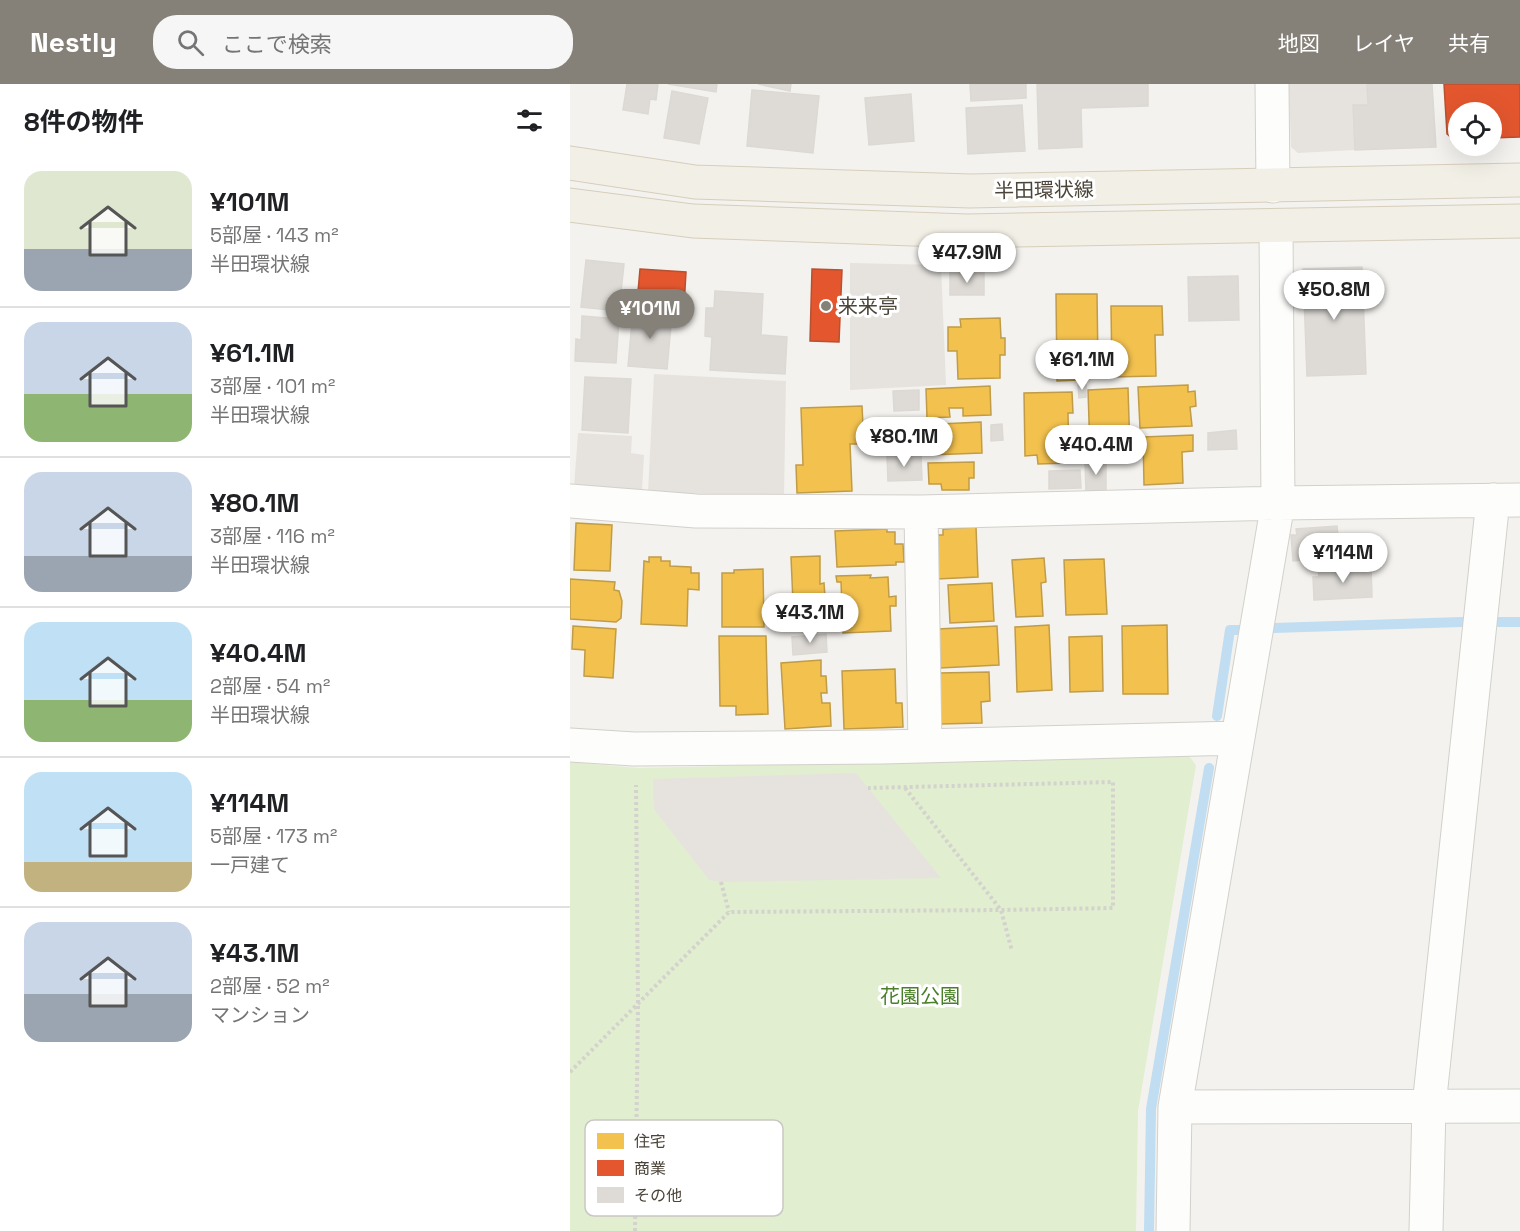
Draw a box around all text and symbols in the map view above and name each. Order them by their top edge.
search box [153,15,573,69]
text: Nestly [30,24,117,60]
icon: search [174,26,207,59]
text: ここで検索 [222,30,332,58]
text: 地図 [1278,30,1320,57]
text: レイヤ [1353,30,1415,57]
text: 共有 [1448,30,1490,57]
map controls [1448,102,1502,156]
button: locate [1448,102,1502,156]
icon: filters [513,104,546,137]
text: 8件の物件 [24,105,144,139]
street label: 半田環状線 [994,176,1094,204]
text: ¥101M [210,185,289,219]
icon: home [72,195,144,267]
text: 5部屋 · 143 m² [210,222,339,248]
pin: ¥47.9M [918,233,1016,284]
text: ¥47.9M [932,239,1002,265]
text: 半田環状線 [210,251,310,277]
pin: ¥50.8M [1285,270,1383,321]
text: ¥50.8M [1298,276,1370,302]
pin: ¥101M [608,289,692,340]
place label: 来来亭 [838,293,898,319]
text: ¥101M [619,295,681,321]
marker: 来来亭 [819,299,833,313]
text: ¥61.1M [210,336,295,370]
pin: ¥61.1M [1033,340,1131,391]
icon: home [72,346,144,418]
text: ¥61.1M [1049,346,1115,372]
text: 3部屋 · 101 m² [210,373,335,399]
text: 半田環状線 [210,402,310,428]
pin: ¥80.1M [855,417,953,468]
text: ¥80.1M [870,423,938,449]
pin: ¥40.4M [1047,425,1145,476]
text: ¥40.4M [1059,431,1133,457]
text: ¥80.1M [210,486,299,520]
icon: home [72,496,144,568]
text: 3部屋 · 116 m² [210,523,335,549]
pin: ¥114M [1301,533,1385,584]
text: ¥114M [1313,539,1373,565]
text: 半田環状線 [210,552,310,578]
pin: ¥43.1M [761,593,859,644]
text: ¥43.1M [776,599,844,625]
text: ¥40.4M [210,636,306,670]
icon: home [72,646,144,718]
text: 2部屋 · 54 m² [210,673,330,699]
text: 半田環状線 [210,702,310,728]
text: ¥114M [210,786,289,820]
icon: home [72,796,144,868]
text: 5部屋 · 173 m² [210,823,337,849]
text: 一戸建て [210,852,290,878]
text: ¥43.1M [210,936,300,970]
icon: home [72,946,144,1018]
text: 2部屋 · 52 m² [210,973,330,999]
park label: 花園公園 [880,983,960,1009]
text: マンション [210,1002,310,1028]
legend [585,1120,783,1216]
text: 住宅 [634,1131,666,1152]
text: 商業 [634,1158,666,1179]
text: その他 [634,1185,682,1206]

